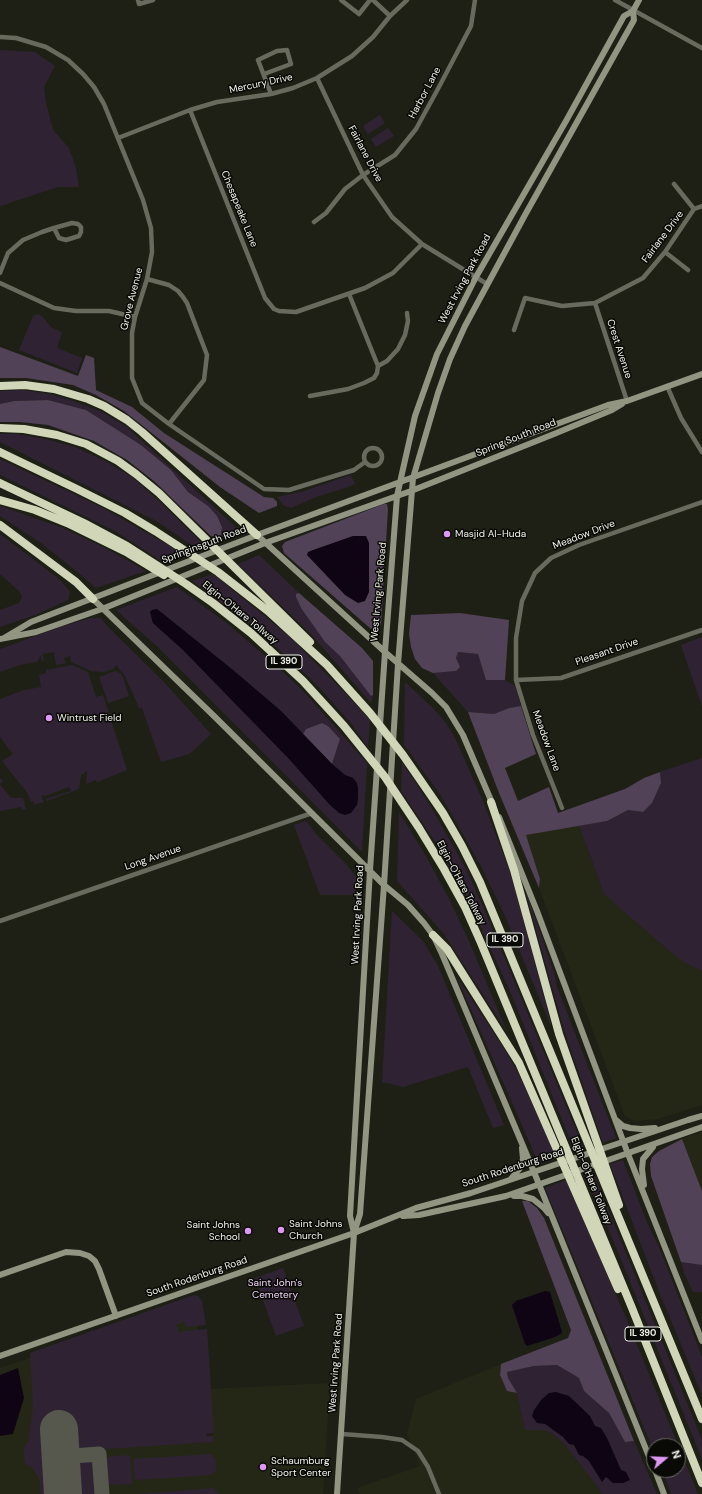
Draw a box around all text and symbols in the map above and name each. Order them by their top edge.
street label: Harbor Lane [406,65,444,121]
street label: Mercury Drive [228,71,294,97]
street label: Fairlane Drive [345,124,385,184]
street label: Chesapeake Lane [218,169,260,249]
street label: Fairlane Drive [640,209,686,265]
street label: West Irving Park Road [436,232,494,326]
street label: Grove Avenue [118,266,146,332]
street label: Crest Avenue [604,318,634,380]
street label: Spring South Road [474,416,558,460]
street label: Meadow Drive [551,518,617,552]
street label: Springinsguth Road [160,523,248,567]
place label: Masjid Al-Huda [455,528,526,540]
marker: Masjid Al-Huda [442,529,452,539]
street label: West Irving Park Road [369,542,389,642]
street label: Elgin-O'Hare Tollway [200,579,280,647]
street label: Pleasant Drive [574,636,640,668]
road number: IL 390 [266,655,302,669]
street label: Meadow Lane [529,709,563,773]
place label: Wintrust Field [57,712,121,724]
marker: Wintrust Field [44,713,54,723]
street label: Elgin-O'Hare Tollway [434,839,488,927]
street label: Long Avenue [123,843,183,873]
street label: West Irving Park Road [349,865,367,965]
road number: IL 390 [487,933,523,947]
street label: Elgin-O'Hare Tollway [568,1135,614,1227]
street label: South Rodenburg Road [461,1146,565,1190]
place label: Saint Johns Church [289,1218,342,1242]
place label: Saint Johns School [187,1219,240,1242]
marker: Saint Johns Church [276,1225,286,1235]
marker: Saint Johns School [243,1226,253,1236]
street label: South Rodenburg Road [145,1254,249,1300]
park label: Saint John's Cemetery [248,1277,302,1300]
street label: West Irving Park Road [327,1313,345,1413]
road number: IL 390 [625,1327,661,1341]
north arrow [646,1438,686,1478]
text: N [668,1448,684,1460]
place label: Schaumburg Sport Center [271,1455,331,1478]
marker: Schaumburg Sport Center [258,1462,268,1472]

